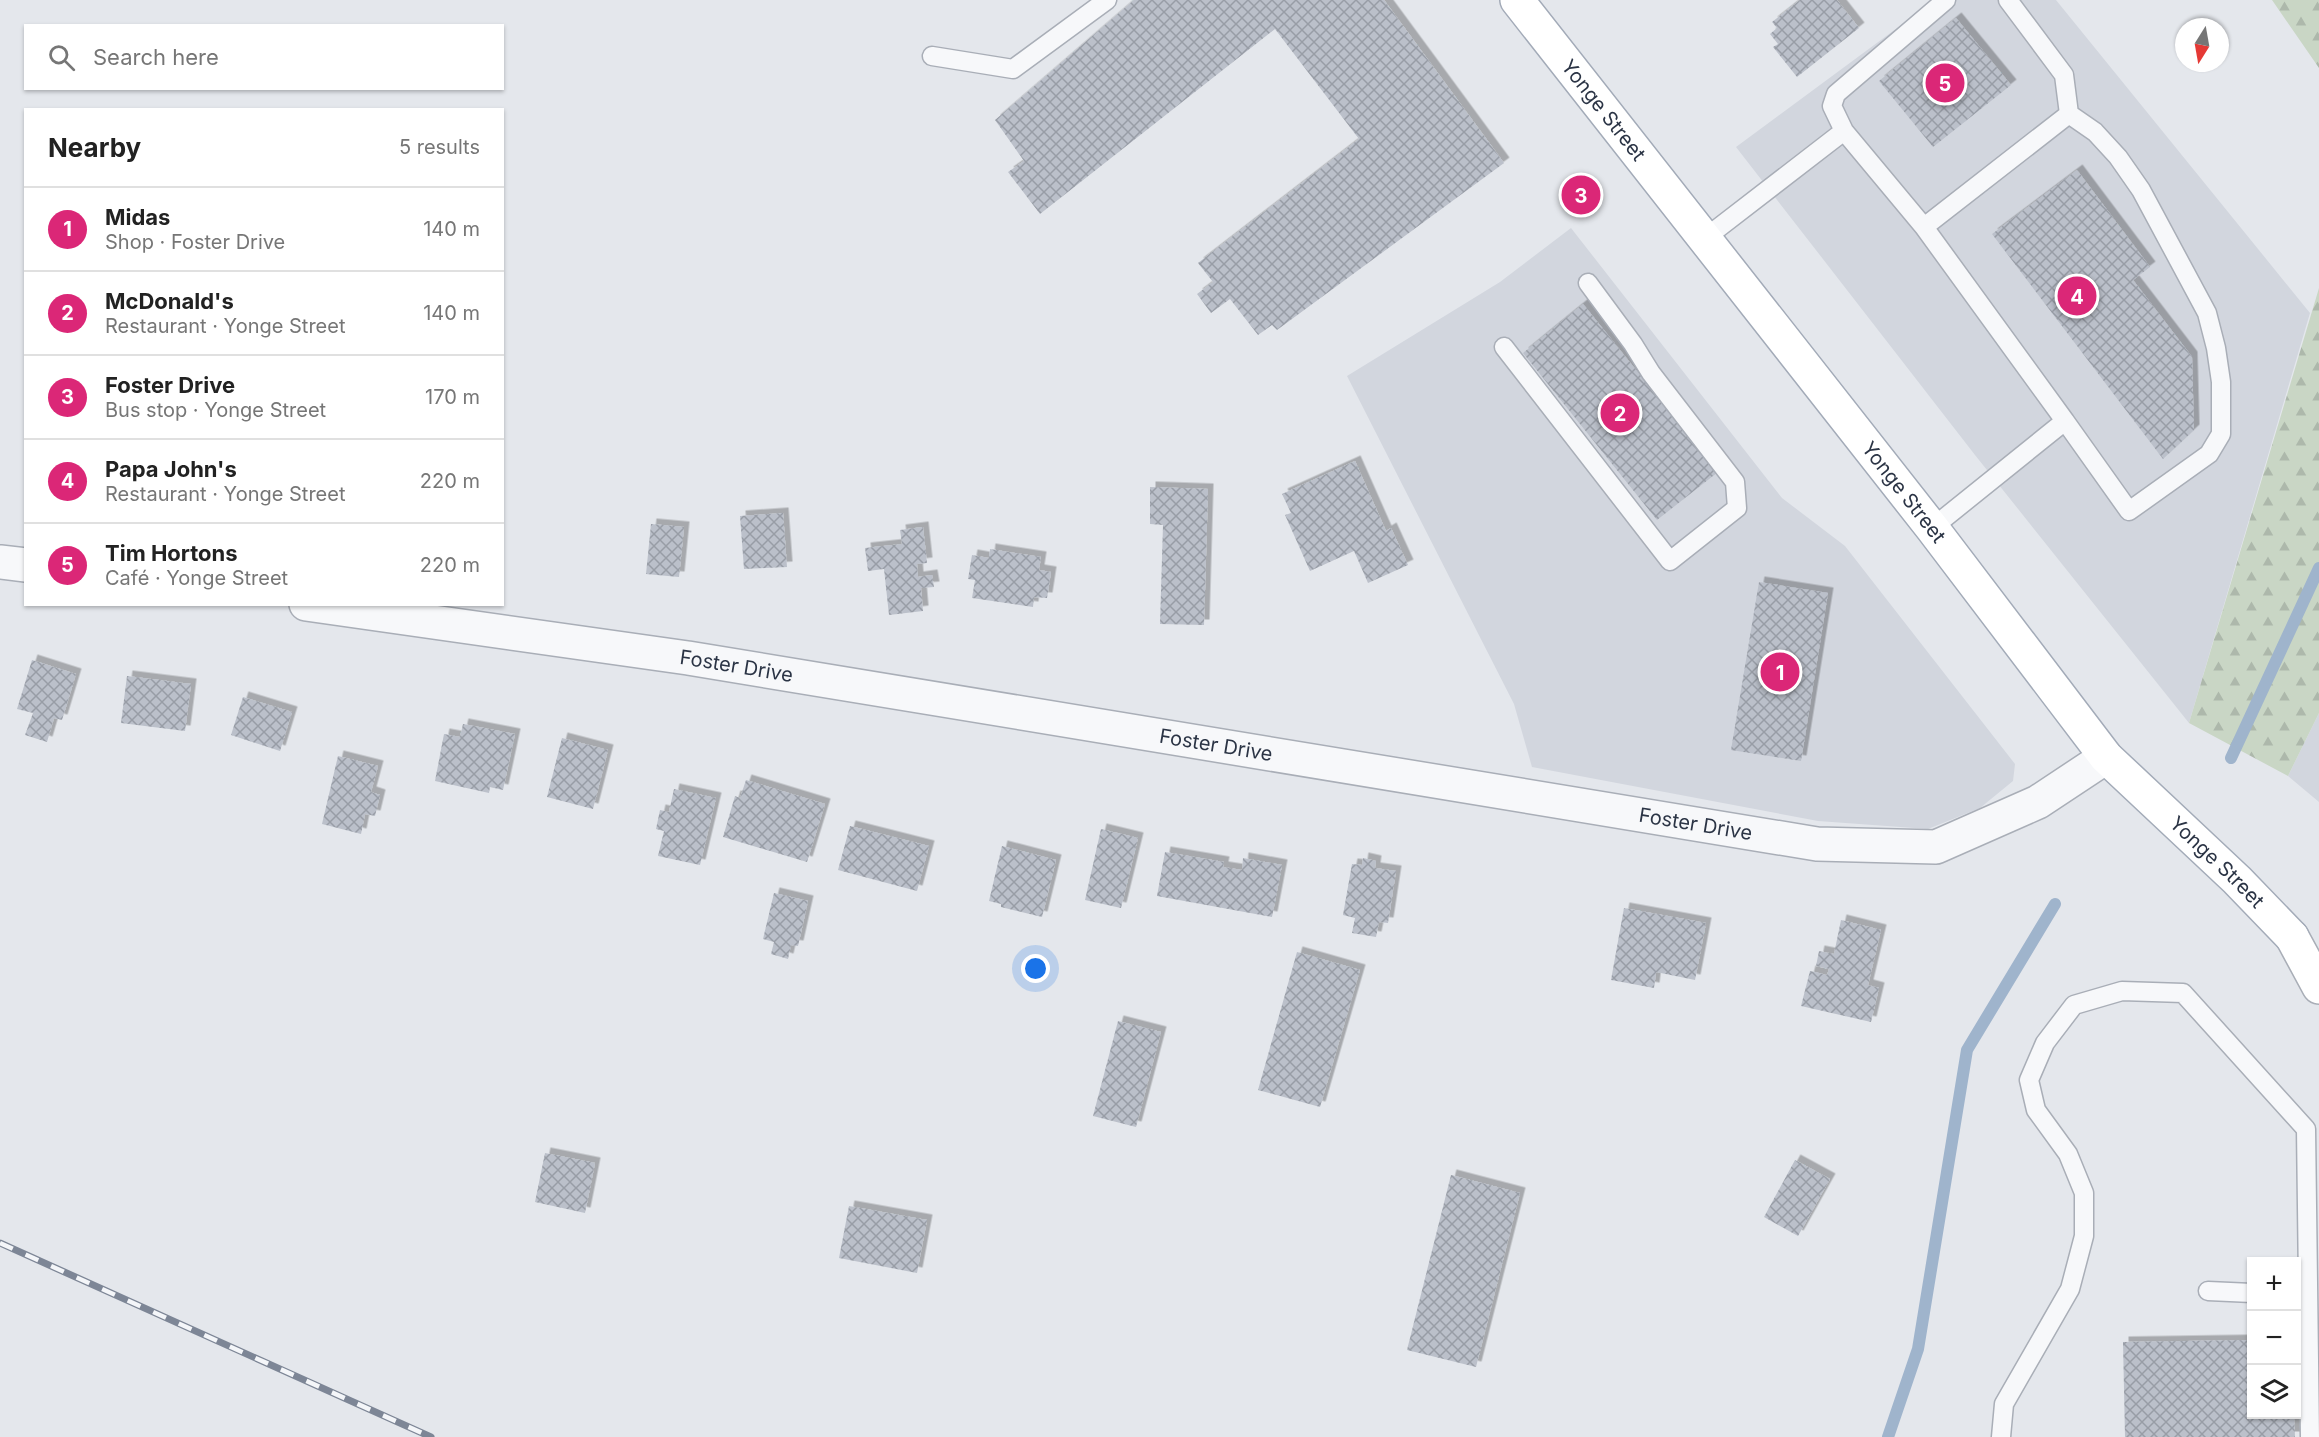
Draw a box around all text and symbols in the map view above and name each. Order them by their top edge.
north arrow [2175,18,2229,72]
search box [24,24,504,90]
icon: search [45,41,78,74]
text: Search here [93,44,219,70]
street label: Yonge Street [1556,55,1651,166]
pin: 5 [1926,60,1964,106]
text: Nearby [48,132,141,163]
text: 5 results [399,135,480,159]
pin: 3 [1562,172,1600,218]
text: Midas [105,204,170,230]
text: 1 [63,217,72,241]
text: 140 m [423,217,480,241]
text: Shop · Foster Drive [105,230,285,254]
pin: 4 [2058,274,2096,318]
text: McDonald's [105,288,234,314]
text: 2 [61,301,74,325]
text: 140 m [423,301,480,325]
text: Restaurant · Yonge Street [105,314,345,338]
text: Foster Drive [105,372,235,398]
text: 3 [61,385,74,409]
text: 170 m [425,385,480,409]
pin: 2 [1600,390,1640,436]
text: Bus stop · Yonge Street [105,398,326,422]
street label: Yonge Street [1857,437,1951,548]
text: Papa John's [105,456,237,482]
text: 4 [61,469,74,493]
text: 220 m [420,469,480,493]
text: Restaurant · Yonge Street [105,482,345,506]
text: Tim Hortons [105,540,238,566]
text: 5 [61,553,74,577]
text: 220 m [420,553,480,577]
text: Café · Yonge Street [105,566,288,590]
street label: Foster Drive [678,645,795,687]
pin: 1 [1760,650,1800,694]
street label: Foster Drive [1158,724,1274,766]
street label: Foster Drive [1637,803,1754,845]
street label: Yonge Street [2165,811,2270,913]
your location [1021,954,1050,983]
map controls [2247,1257,2301,1419]
button: + [2247,1257,2301,1311]
button: − [2247,1311,2301,1365]
button: layers [2247,1365,2301,1419]

